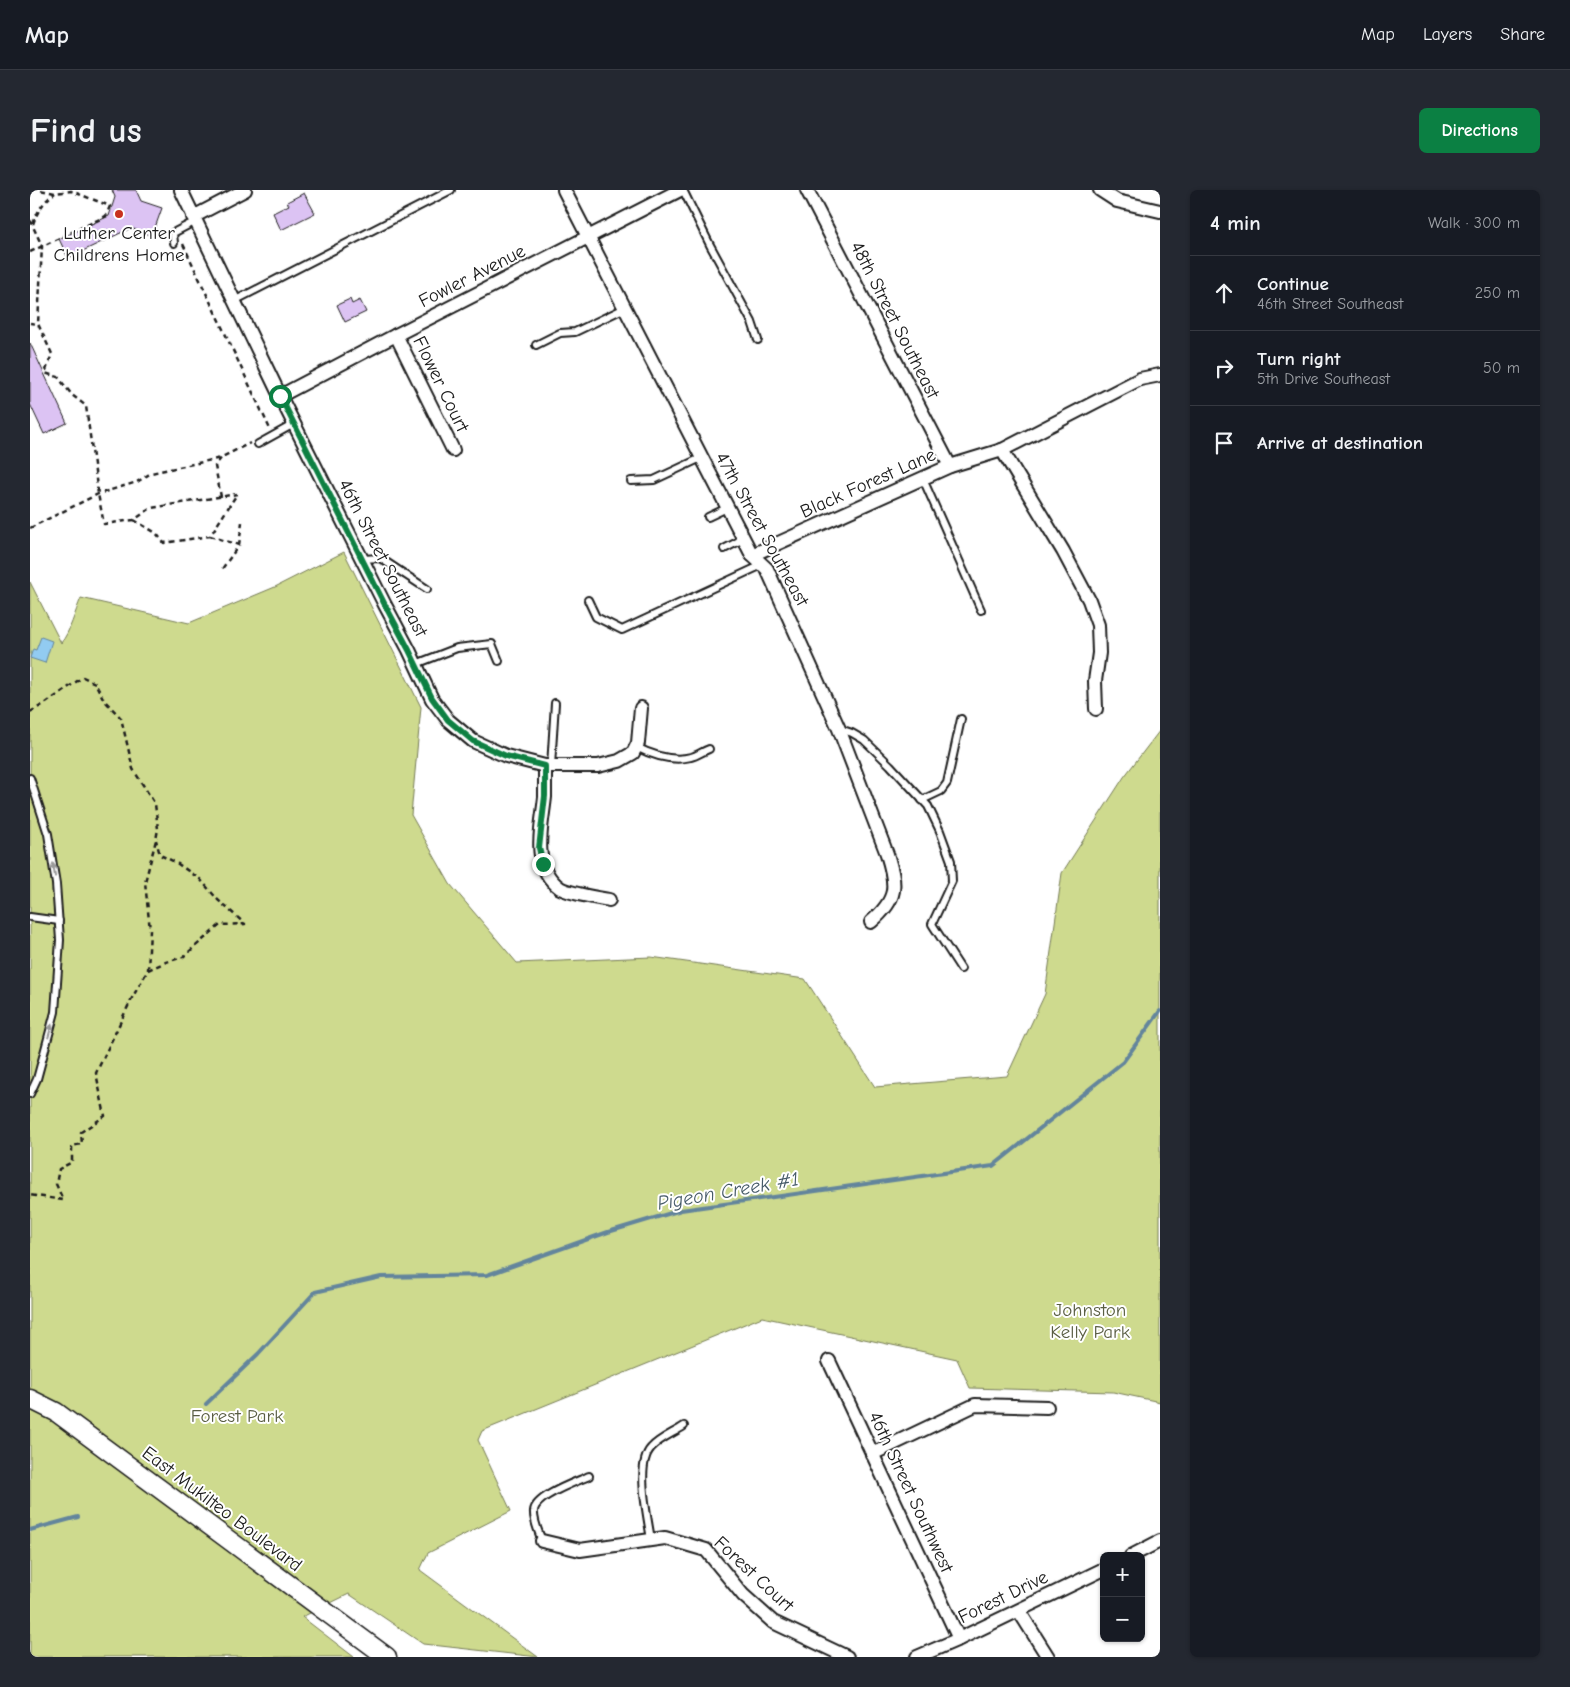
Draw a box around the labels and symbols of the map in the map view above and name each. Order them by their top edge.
marker: Luther Center Childrens Home [113,208,125,220]
place label: Luther Center Childrens Home [54,222,184,266]
street label: 48th Street Southeast [846,238,944,403]
street label: Fowler Avenue [415,240,529,312]
street label: Flower Court [408,333,474,436]
route start [269,385,292,408]
street label: Black Forest Lane [797,443,939,523]
street label: 47th Street Southeast [711,448,814,610]
street label: 46th Street Southeast [334,476,433,641]
route end [532,853,555,876]
one-way arrow [50,861,58,877]
one-way arrow [46,1024,54,1039]
water label: Pigeon Creek #1 [655,1167,801,1215]
park label: Johnston Kelly Park [1050,1299,1131,1343]
park label: Forest Park [191,1405,284,1427]
street label: 46th Street Southwest [864,1408,958,1577]
street label: East Mukilteo Boulevard [138,1442,306,1576]
street label: Forest Court [710,1532,799,1617]
street label: Forest Drive [954,1566,1052,1628]

